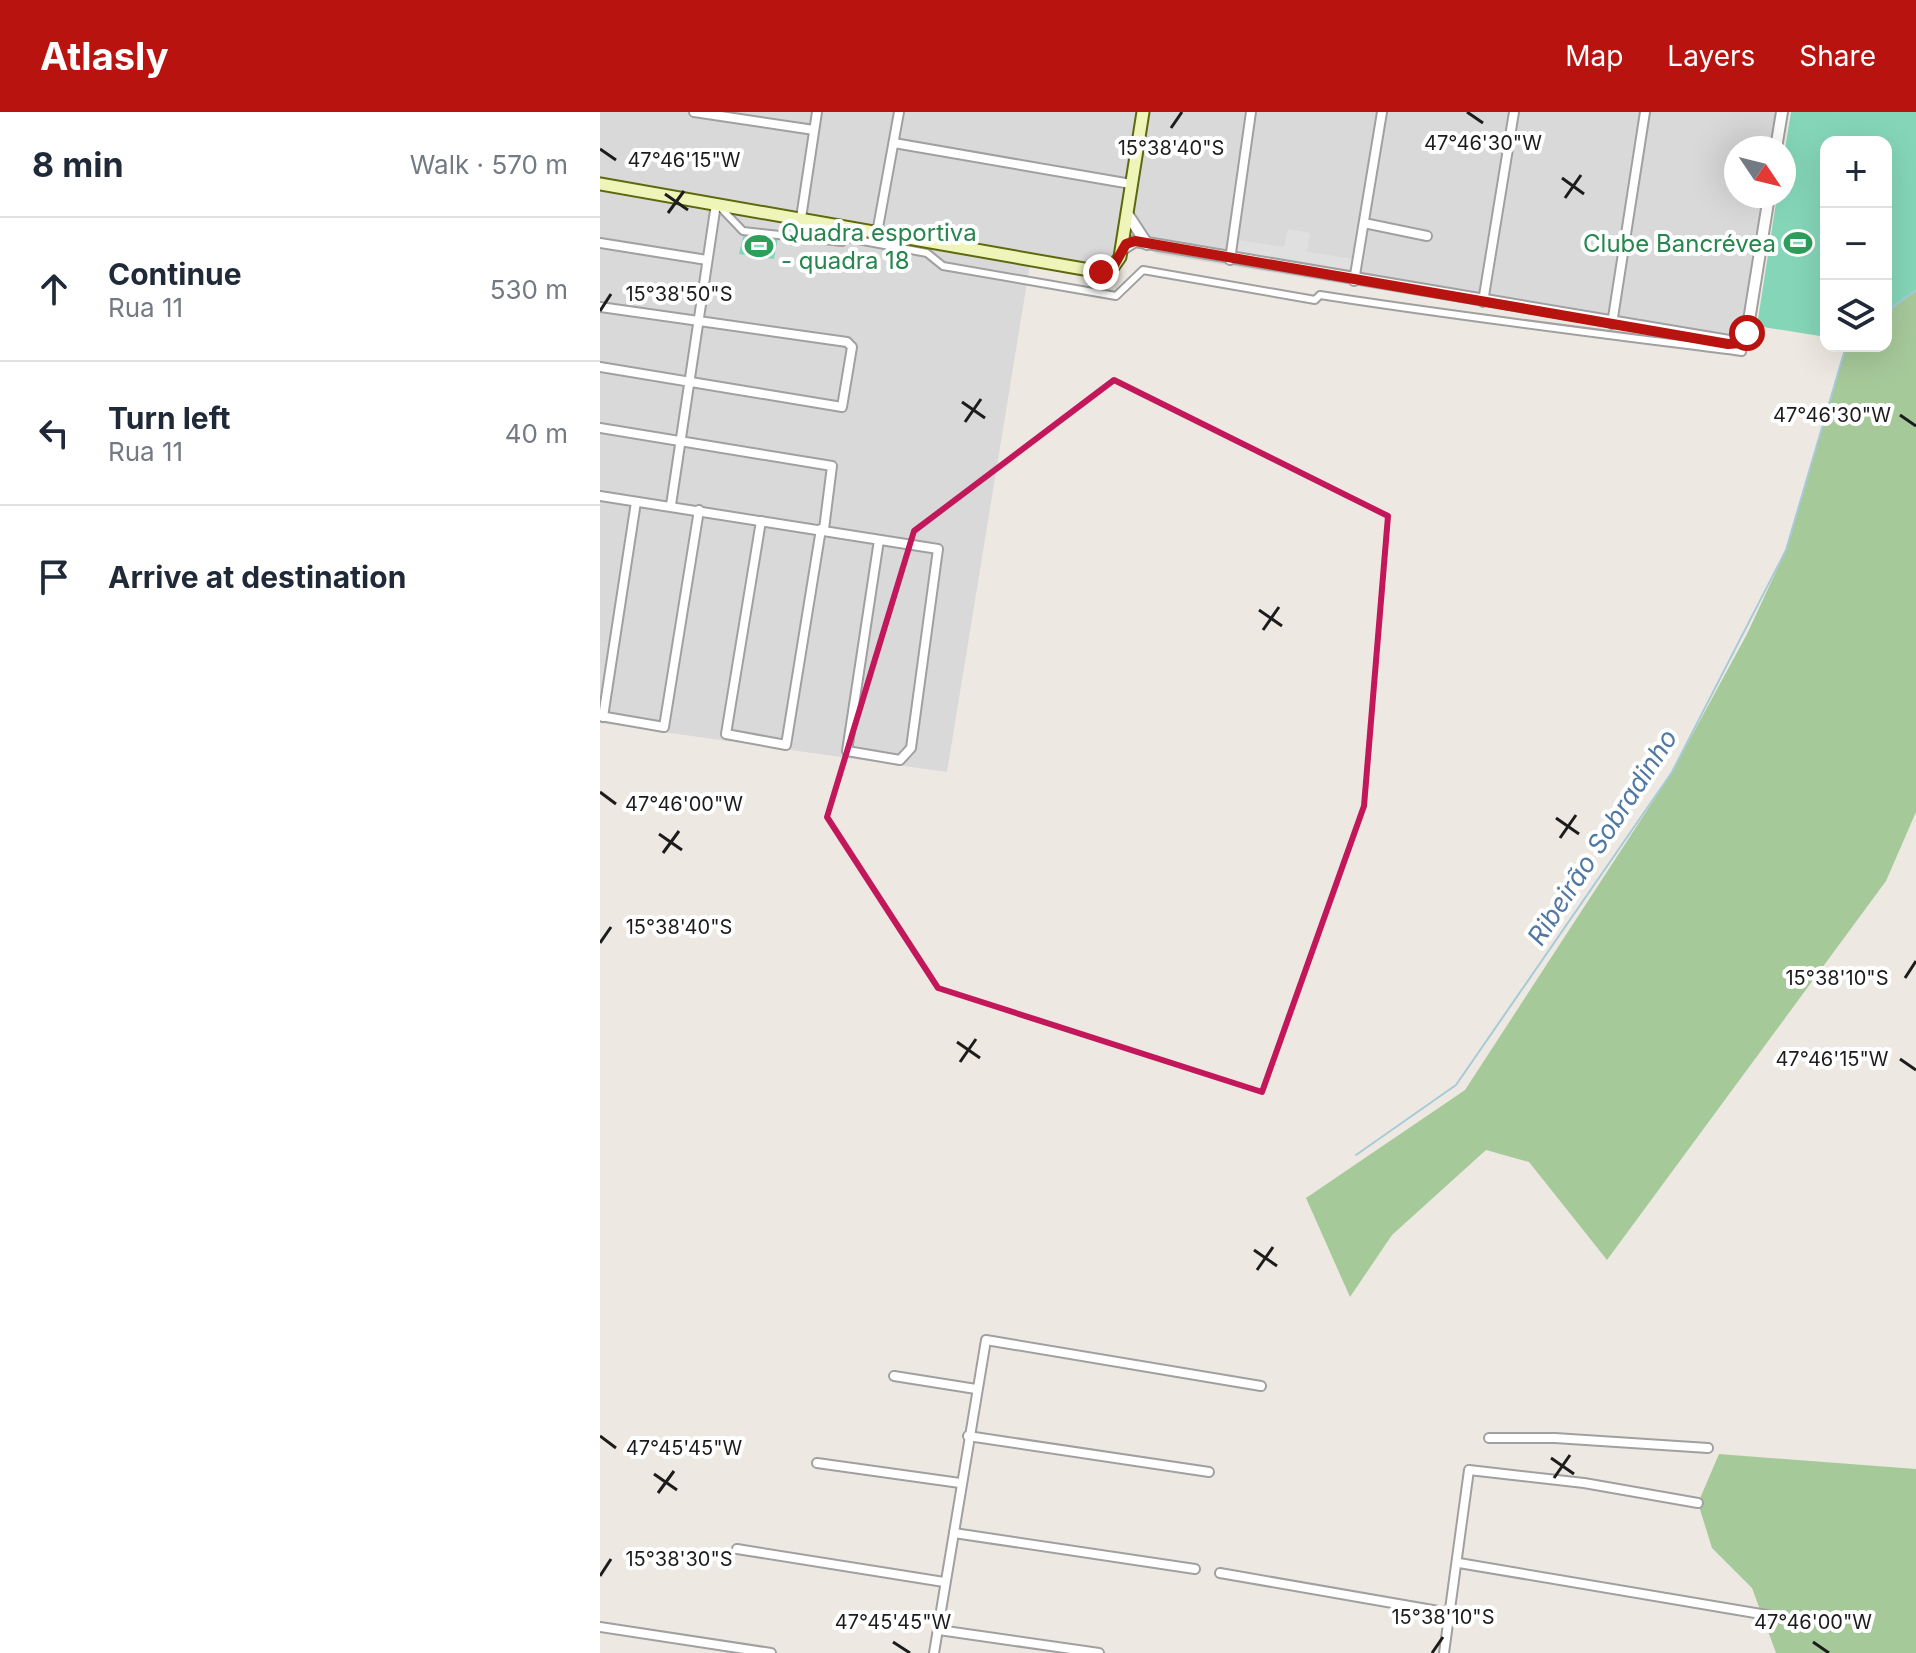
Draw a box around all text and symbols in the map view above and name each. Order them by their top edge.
text: Atlasly [40,33,169,79]
text: Map [1565,39,1623,73]
text: Layers [1667,39,1755,73]
text: Share [1799,39,1876,73]
text: 47°46'30"W [1424,131,1542,155]
text: 15°38'40"S [1118,136,1224,160]
north arrow [1724,136,1796,208]
map controls [1820,136,1892,352]
button: + [1820,136,1892,208]
text: 8 min [32,144,124,185]
text: 47°46'15"W [627,148,741,172]
text: Walk · 570 m [410,149,568,180]
button: − [1820,208,1892,280]
place label: Quadra esportiva - quadra 18 [781,218,977,275]
sports icon: Clube Bancrévea [1783,228,1813,258]
place label: Clube Bancrévea [1583,229,1776,258]
sports icon: Quadra esportiva - quadra 18 [744,231,774,261]
route end [1083,254,1119,290]
text: Continue [108,256,242,292]
icon: ahead [32,267,76,311]
text: 530 m [490,274,568,305]
button: layers [1820,280,1892,352]
text: 15°38'50"S [625,282,733,306]
text: Rua 11 [108,292,183,323]
route start [1729,315,1765,351]
text: Turn left [108,400,230,436]
text: 47°46'30"W [1773,403,1891,427]
icon: left [32,411,76,455]
text: 40 m [505,418,568,449]
text: Rua 11 [108,436,183,467]
icon: arrive [32,555,76,599]
text: Arrive at destination [108,559,406,595]
water label: Ribeirão Sobradinho [1521,723,1683,951]
text: 47°46'00"W [625,792,743,816]
text: 15°38'40"S [626,915,732,939]
text: 15°38'10"S [1785,966,1889,990]
text: 47°46'15"W [1775,1047,1889,1071]
text: 47°45'45"W [626,1436,742,1460]
text: 15°38'30"S [625,1547,733,1571]
text: 15°38'10"S [1391,1605,1495,1629]
text: 47°45'45"W [835,1610,951,1634]
text: 47°46'00"W [1754,1610,1872,1634]

